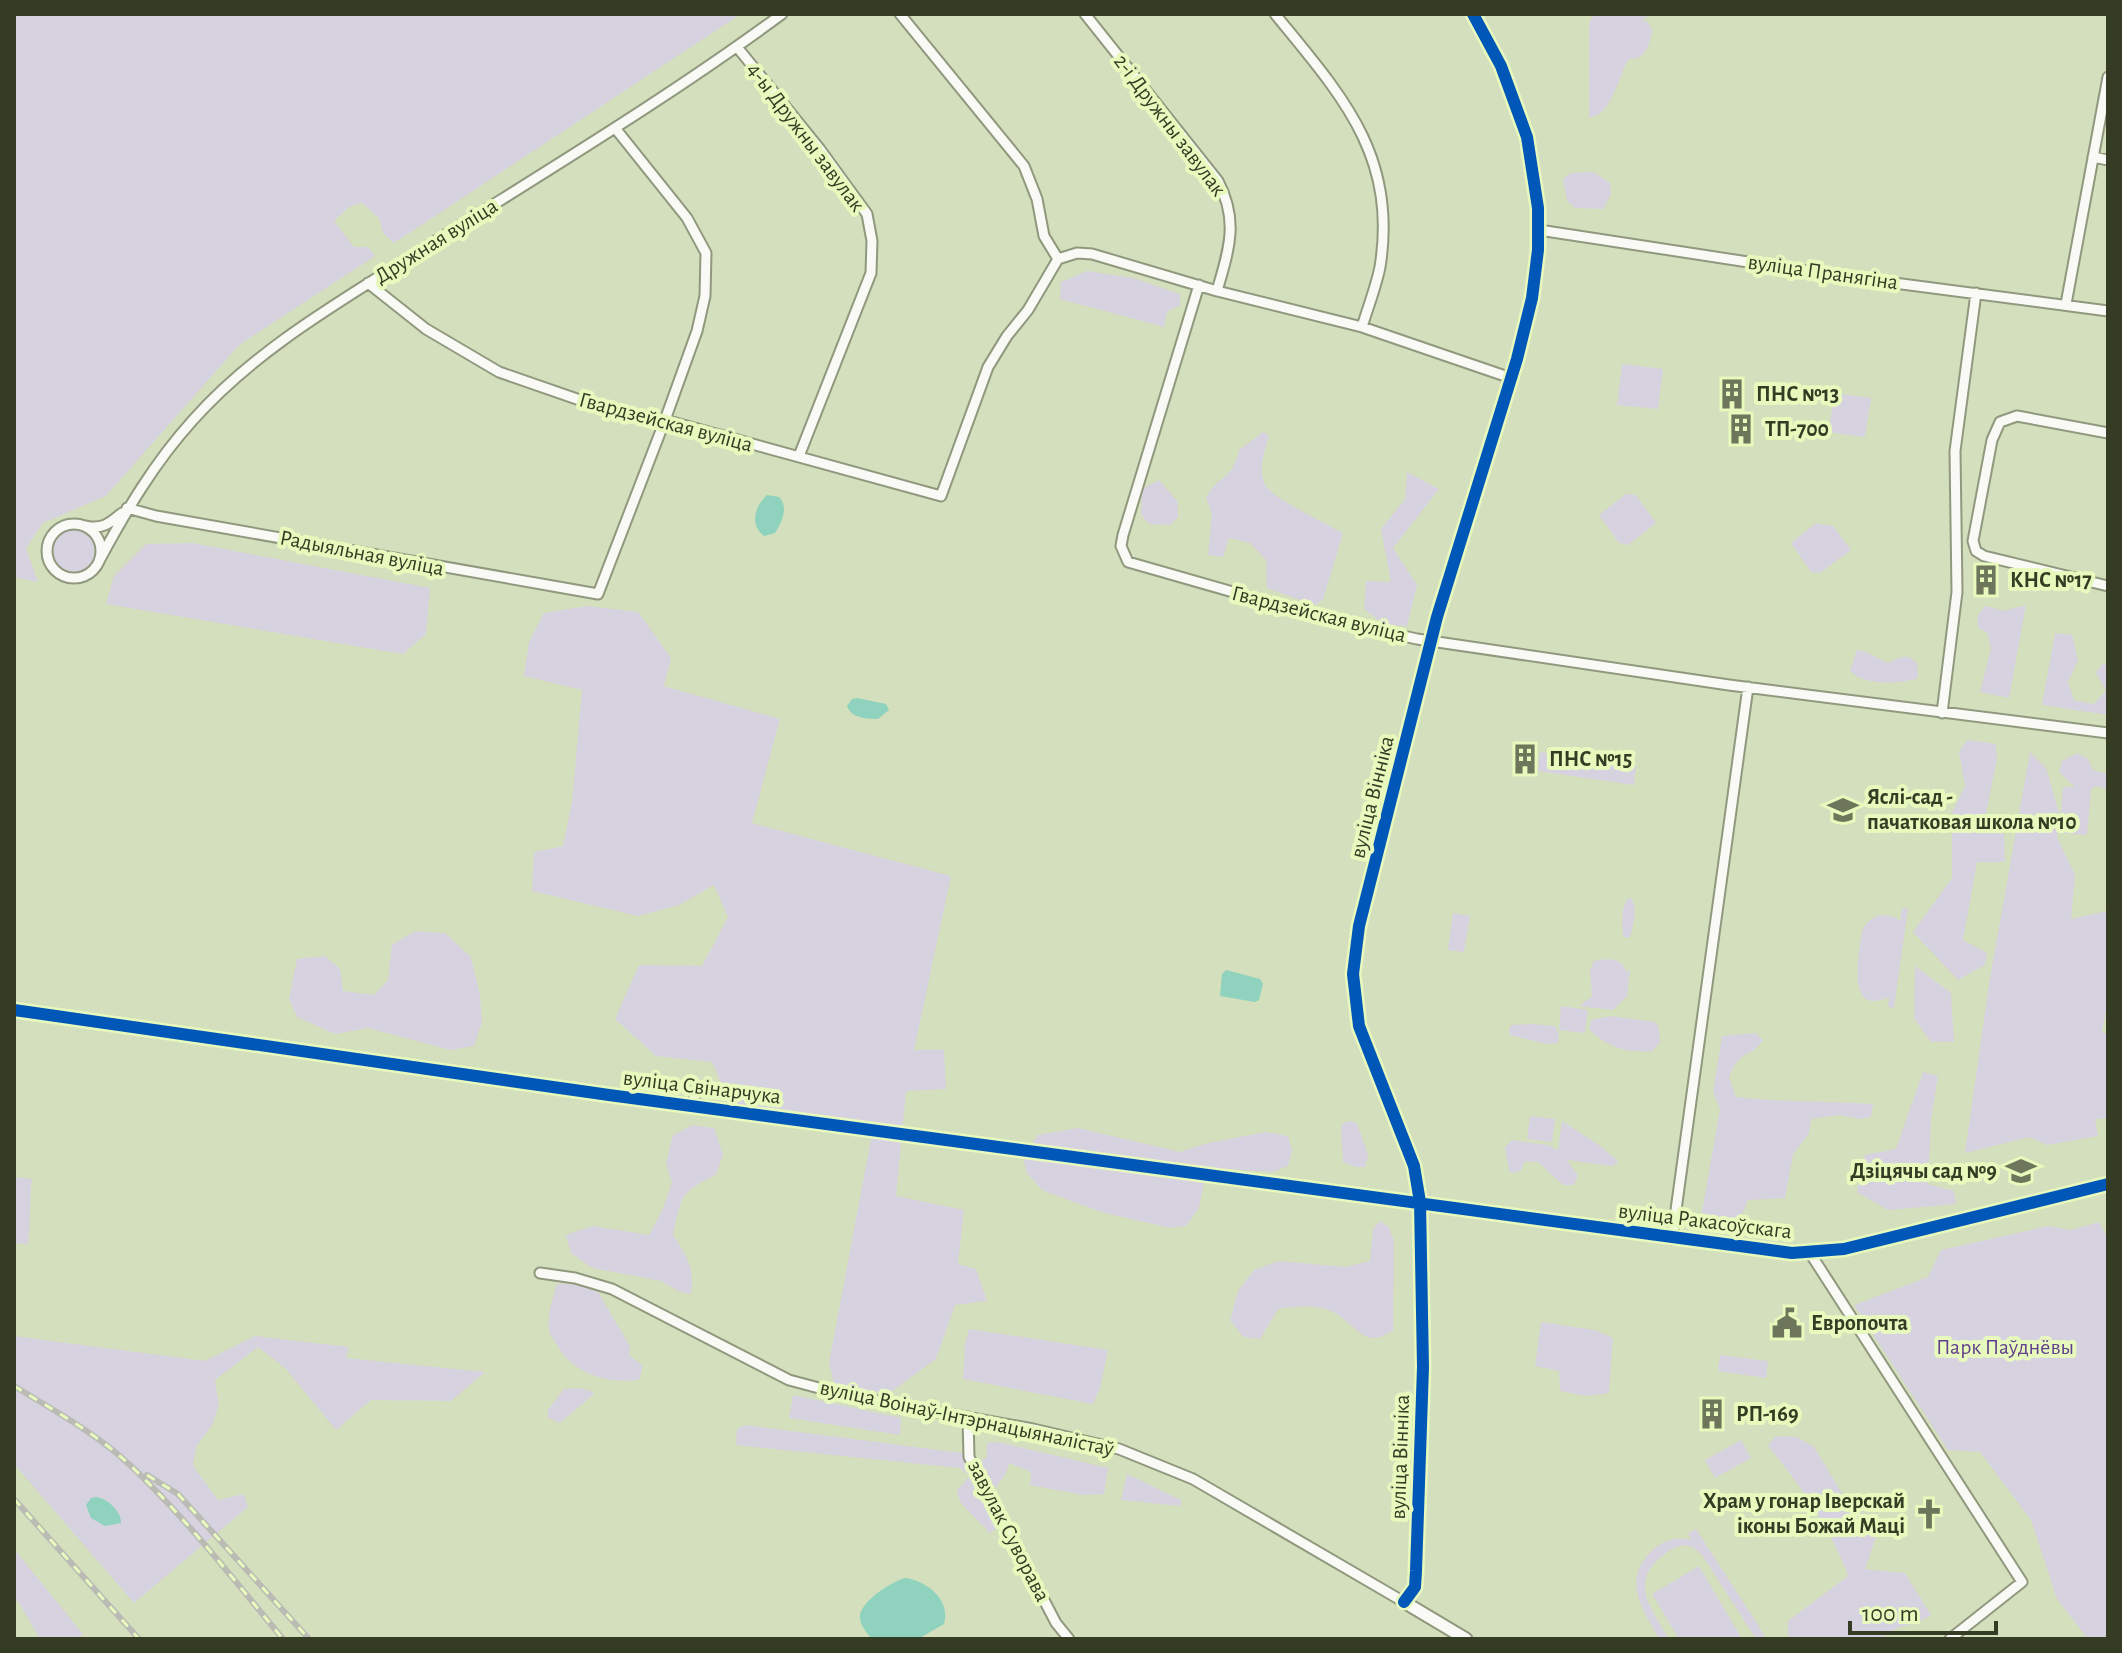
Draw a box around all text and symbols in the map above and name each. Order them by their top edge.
street label: 2-і Дружны завулак [1110,50,1230,200]
street label: 4-ы Дружны завулак [743,59,869,215]
street label: Дружная вуліца [371,194,501,288]
street label: вуліца Пранягіна [1746,251,1900,293]
building icon: ПНС №13 [1715,377,1749,411]
place label: ПНС №13 [1756,383,1839,405]
street label: Гвардзейская вуліца [577,388,755,456]
building icon: ТП-700 [1724,412,1758,446]
place label: ТП-700 [1765,418,1829,440]
street label: Радыяльная вуліца [278,526,446,580]
building icon: КНС №17 [1969,563,2003,597]
place label: КНС №17 [2010,569,2092,591]
street label: Гвардзейская вуліца [1230,582,1408,646]
street label: вуліца Вінніка [1346,734,1398,860]
building icon: ПНС №15 [1508,742,1542,776]
place label: ПНС №15 [1549,748,1632,770]
place label: Яслі-сад - пачатковая школа №10 [1867,786,2077,833]
school or university icon: Яслі-сад - пачатковая школа №10 [1826,793,1860,827]
street label: вуліца Свінарчука [622,1066,782,1108]
school or university icon: Дзіцячы сад №9 [2004,1154,2038,1188]
place label: Дзіцячы сад №9 [1850,1160,1997,1182]
street label: вуліца Ракасоўскага [1617,1199,1793,1243]
public building icon: Европочта [1770,1306,1804,1340]
place label: Европочта [1811,1312,1908,1334]
park label: Парк Паўднёвы [1936,1336,2074,1358]
street label: вуліца Воінаў-Інтэрнацыяналістаў [818,1376,1117,1460]
street label: вуліца Вінніка [1387,1394,1413,1520]
building icon: РП-169 [1695,1397,1729,1431]
place label: РП-169 [1736,1403,1799,1425]
street label: завулак Суворава [964,1457,1054,1605]
place label: Храм у гонар Іверскай іконы Божай Маці [1703,1490,1905,1537]
church icon: Храм у гонар Іверскай іконы Божай Маці [1912,1497,1946,1531]
scale bar [1850,1585,1996,1635]
text: 100 m [1862,1602,1919,1626]

